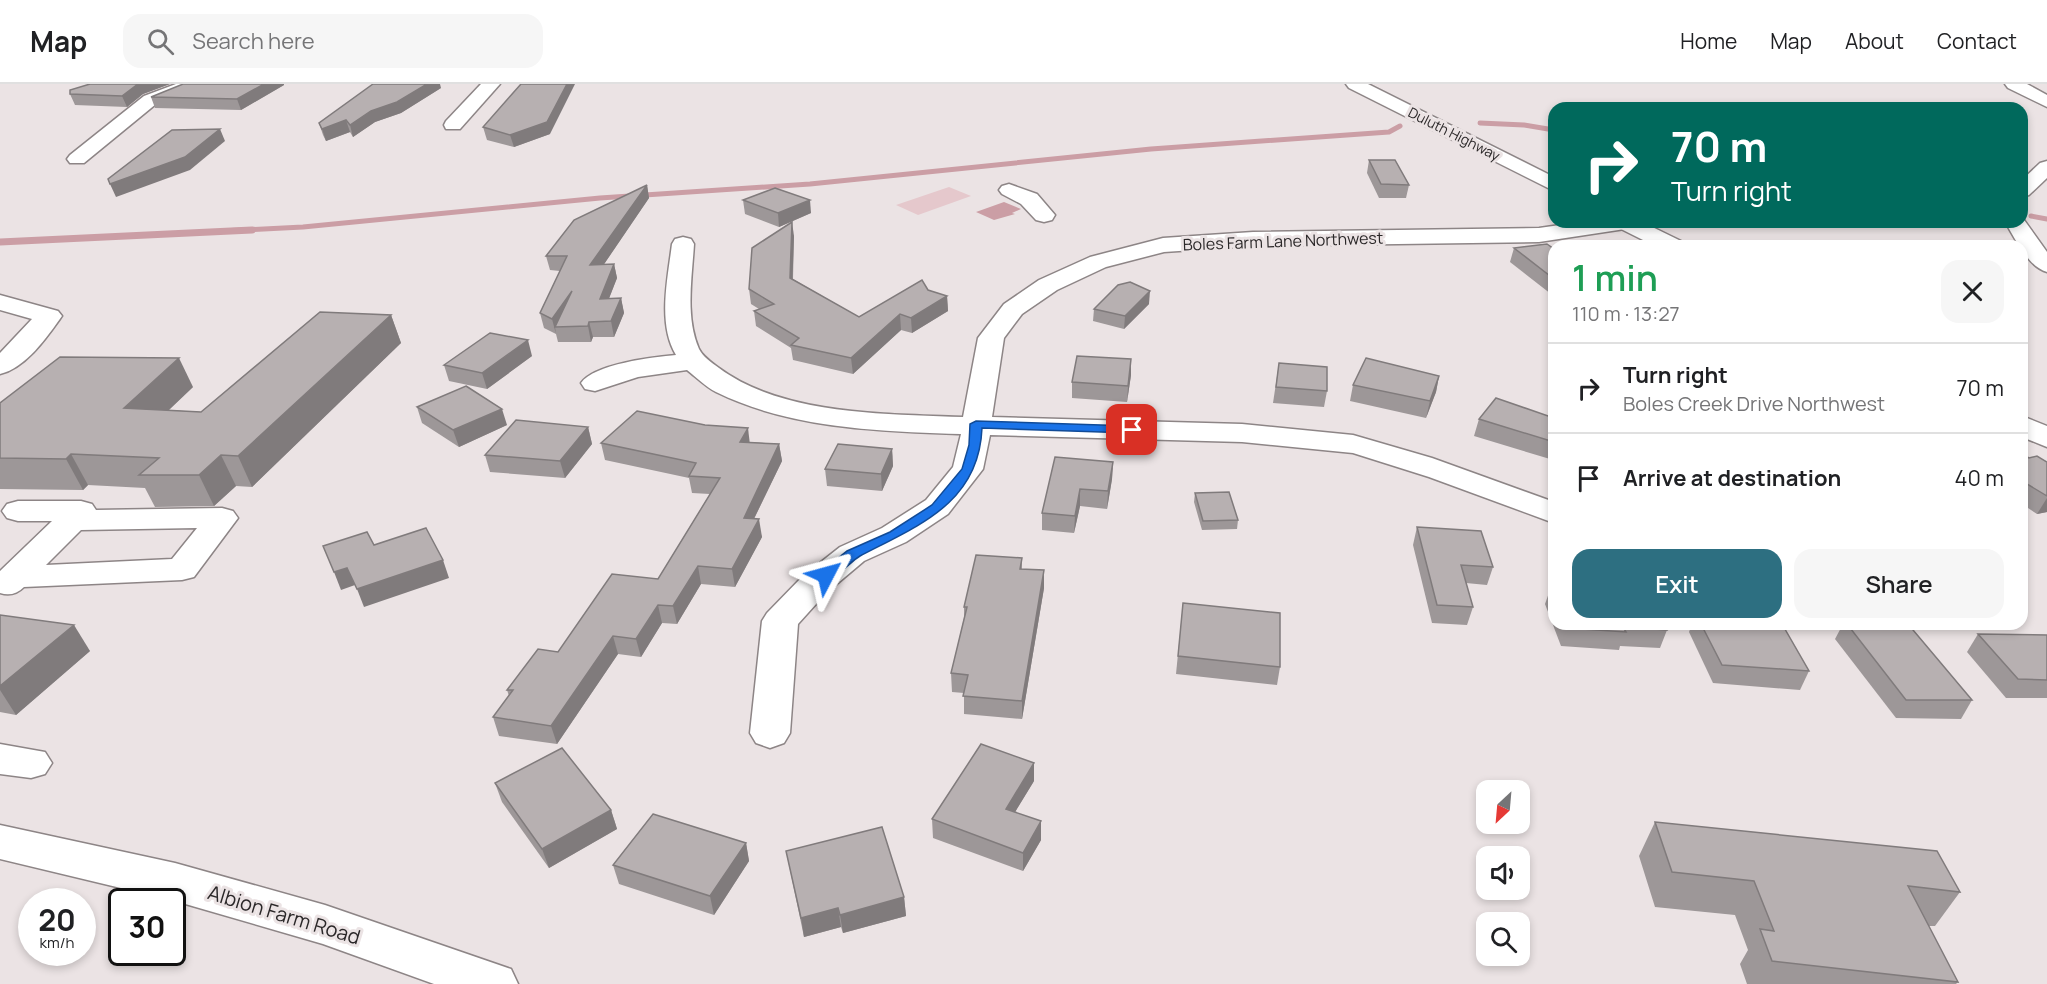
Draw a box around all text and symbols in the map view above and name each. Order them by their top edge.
search box [123,14,543,68]
text: Map [30,22,87,60]
icon: search [144,25,177,58]
text: Search here [192,26,315,56]
text: Home [1680,27,1737,55]
text: Map [1770,27,1812,55]
text: About [1845,27,1904,55]
text: Contact [1937,27,2017,55]
street label: Duluth Highway [1405,102,1504,165]
text: 70 m [1671,117,1767,175]
icon: right [1572,126,1650,204]
text: Turn right [1671,172,1792,209]
street label: Boles Farm Lane Northwest [1182,227,1384,255]
text: 1 min [1572,253,1658,302]
button: close [1941,260,2004,323]
text: 110 m · 13:27 [1572,300,1680,327]
text: Turn right [1623,360,1728,390]
icon: right [1572,372,1605,405]
text: 70 m [1956,373,2004,403]
text: Boles Creek Drive Northwest [1623,390,1885,417]
pin [1106,404,1157,455]
icon: arrive [1115,413,1148,446]
icon: arrive [1572,462,1605,495]
text: Arrive at destination [1623,463,1841,493]
text: 40 m [1955,463,2004,493]
position arrow [794,543,858,607]
button: Exit [1572,549,1782,618]
button: Share [1794,549,2004,618]
north arrow [1476,780,1530,834]
map controls [1476,780,1530,966]
button: sound [1476,846,1530,900]
street label: Albion Farm Road [205,879,364,951]
speed limit sign: 30 [108,888,186,966]
text: 20 [38,899,76,940]
button: search [1476,912,1530,966]
text: km/h [40,932,74,953]

